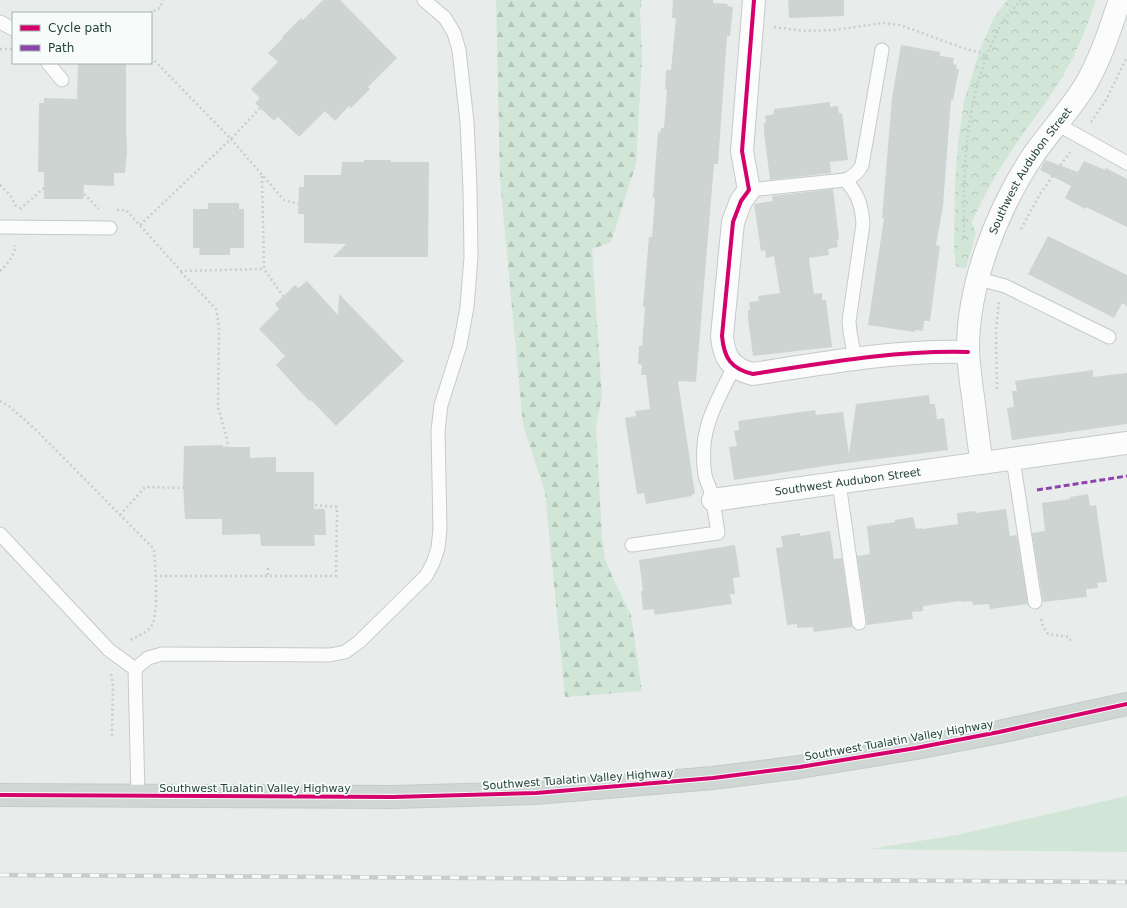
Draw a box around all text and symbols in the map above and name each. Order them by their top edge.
legend [12,12,152,64]
text: Cycle path [48,21,112,35]
text: Path [48,41,74,55]
street label: Southwest Audubon Street [987,104,1075,236]
street label: Southwest Audubon Street [774,465,922,498]
street label: Southwest Tualatin Valley Highway [804,717,995,764]
street label: Southwest Tualatin Valley Highway [482,766,674,793]
street label: Southwest Tualatin Valley Highway [159,782,351,795]

